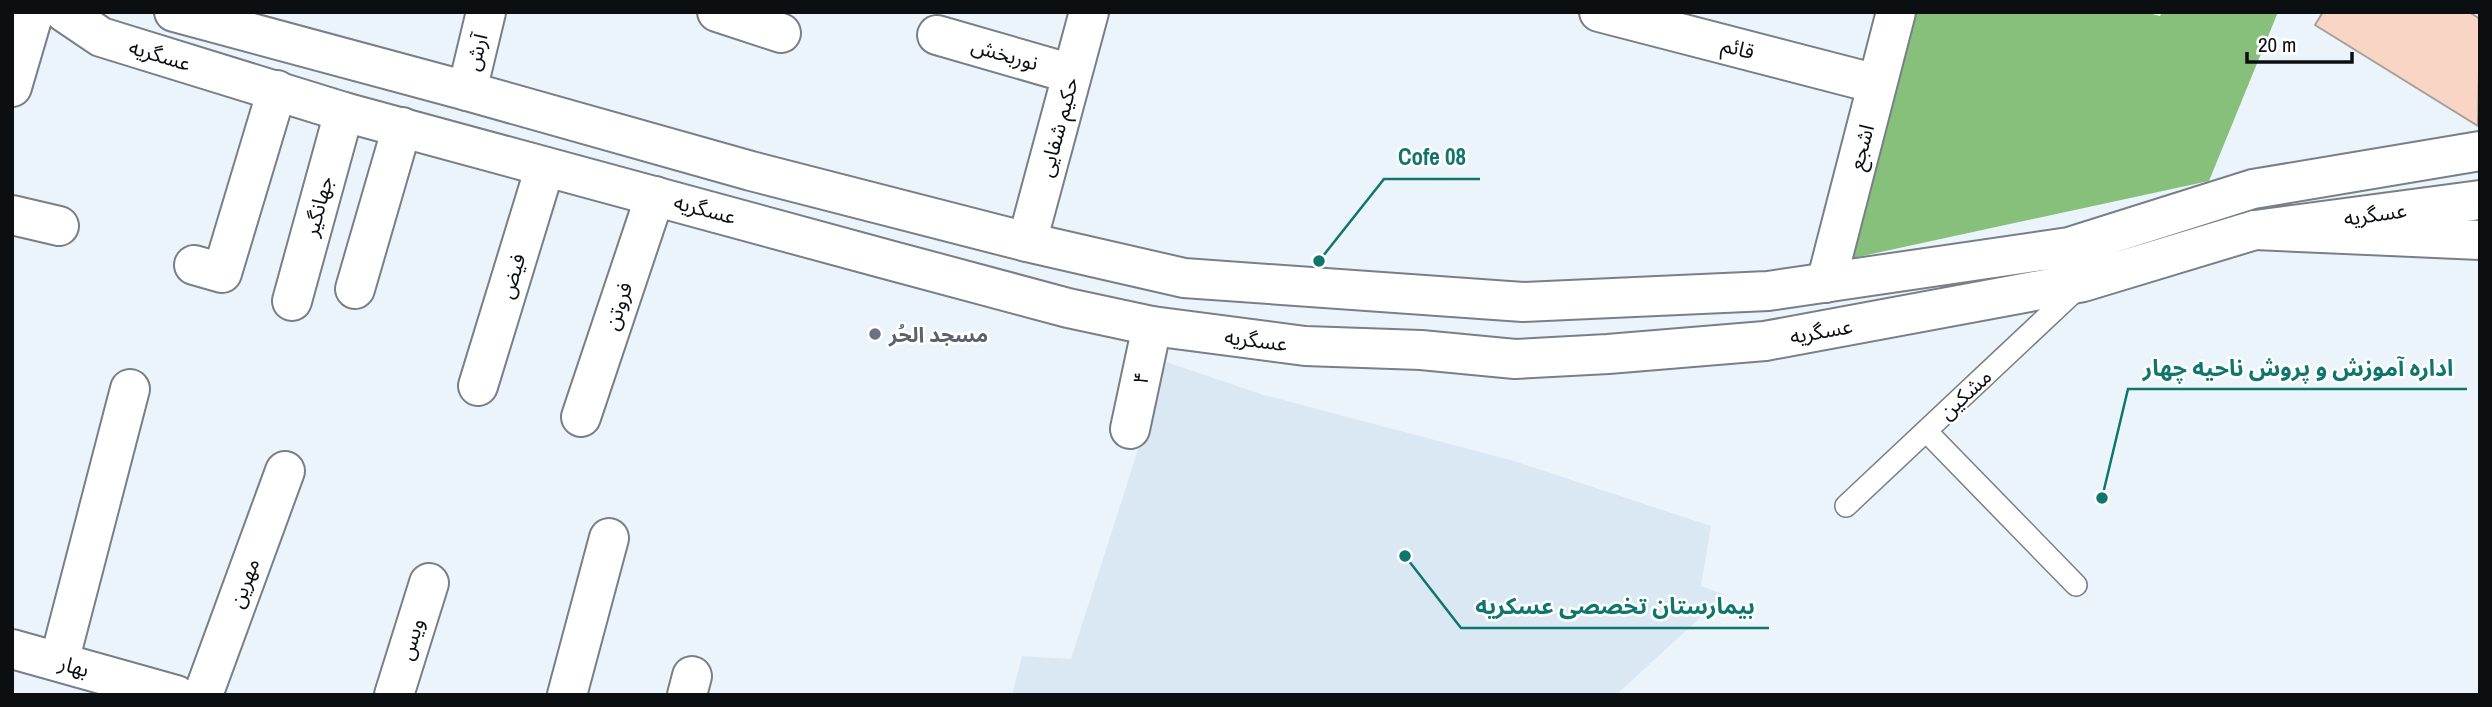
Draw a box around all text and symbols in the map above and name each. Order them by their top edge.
scale bar [2247,21,2352,65]
street label: آرش [457,30,495,74]
street label: قائم [1718,30,1758,67]
text: 20 m [2258,30,2296,59]
street label: نوربخش [968,31,1042,77]
street label: عسگریه [126,32,194,78]
street label: حکیم شفایی [1031,74,1086,180]
street label: اشجع [1841,121,1882,173]
callout: Cofe 08 [1384,135,1480,179]
text: Cofe 08 [1398,141,1466,172]
street label: جهانگیر [296,172,340,240]
street label: عسگریه [671,187,739,231]
street label: عسگریه [2342,195,2408,233]
street label: فیض [491,250,533,302]
street label: فروتن [597,278,639,334]
street label: عسگریه [1787,311,1855,351]
place label: مسجد الحُر [888,320,988,349]
street label: عسگریه [1223,322,1289,358]
marker: مسجد الحُر [867,326,883,342]
callout: اداره آموزش و پروش ناحیه چهار [2128,345,2467,389]
text: اداره آموزش و پروش ناحیه چهار [2142,352,2453,384]
street label: مشکین [1932,362,1998,426]
street label: ۴ [1126,369,1156,387]
street label: مهرین [222,554,266,612]
callout: بیمارستان تخصصی عسکریه [1461,584,1769,628]
text: بیمارستان تخصصی عسکریه [1475,590,1755,621]
street label: ویس [391,615,431,663]
street label: بهار [55,648,92,684]

